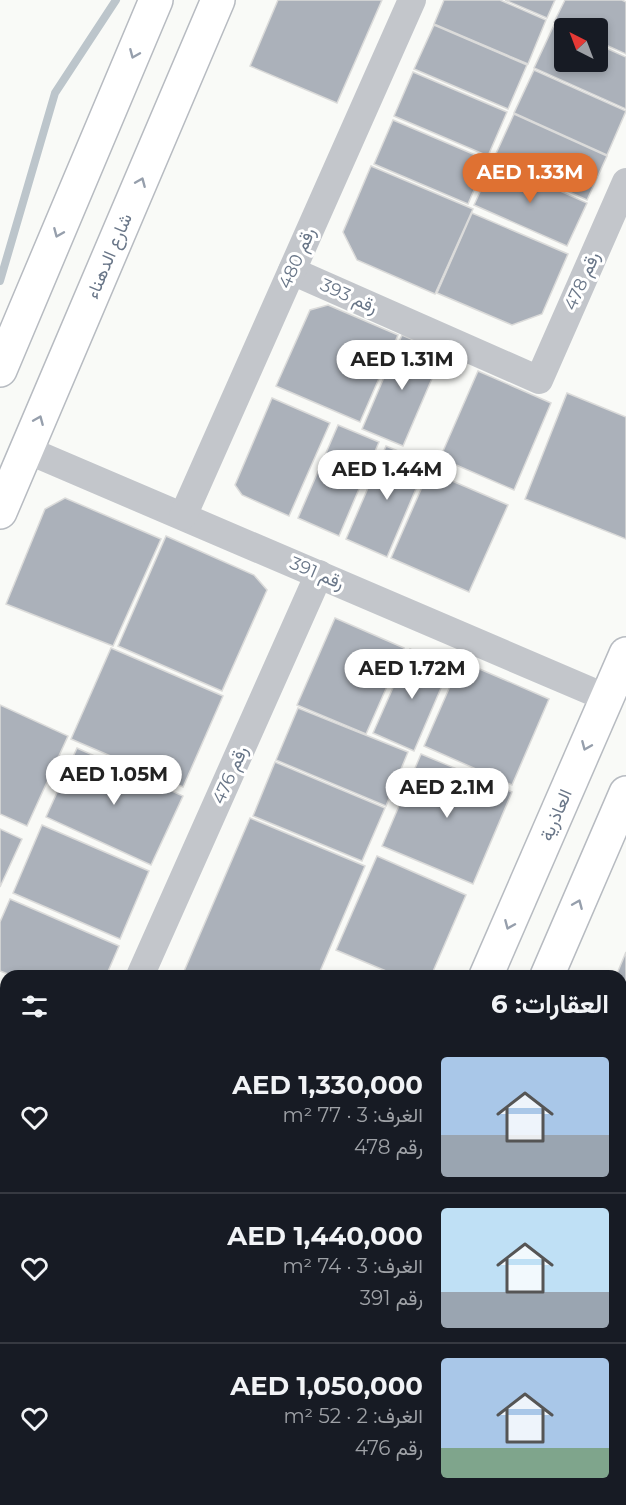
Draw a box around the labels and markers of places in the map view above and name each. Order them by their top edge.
pin: AED 1.33M [461,153,599,204]
pin: AED 1.31M [333,340,471,391]
pin: AED 1.44M [318,450,456,501]
pin: AED 1.72M [343,649,481,700]
pin: AED 1.05M [45,755,183,806]
pin: AED 2.1M [385,768,509,819]

